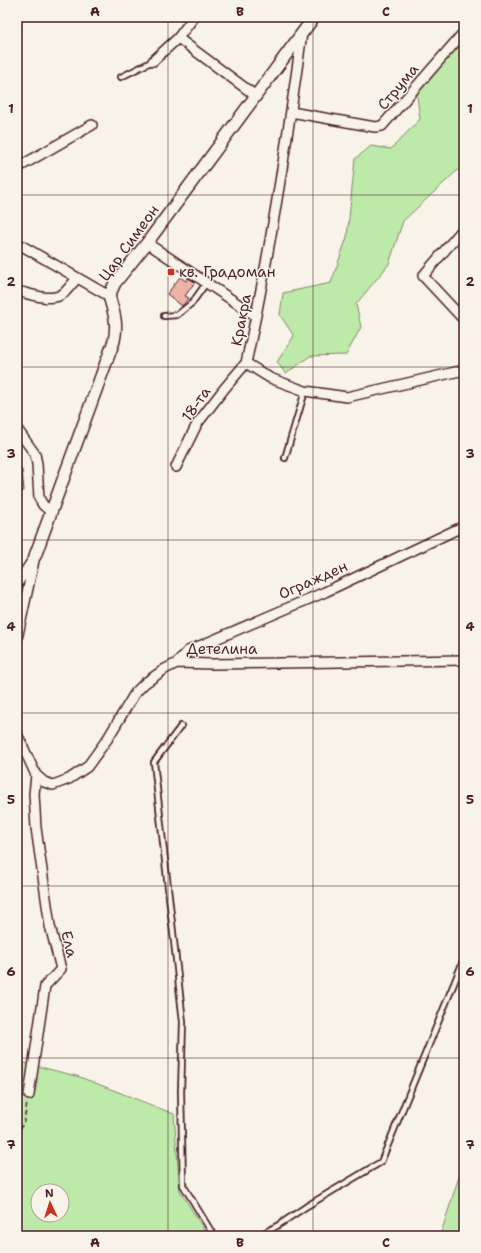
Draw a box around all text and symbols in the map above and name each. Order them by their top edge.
text: A [90,3,100,20]
text: B [236,3,244,20]
text: C [382,3,390,20]
street label: Струма [373,59,423,114]
text: 1 [8,100,14,117]
text: 1 [467,100,473,117]
street label: Цар Симеон [94,201,164,285]
place label: кв. Градоман [179,262,276,282]
marker: кв. Градоман [166,267,176,277]
text: 2 [6,273,16,290]
text: 2 [465,273,475,290]
street label: Кракра [226,292,256,348]
street label: 18-та [177,382,215,425]
text: 3 [6,445,16,462]
text: 3 [465,445,475,462]
street label: Огражден [275,556,351,604]
text: 4 [6,618,16,635]
text: 4 [465,618,475,635]
street label: Детелина [187,639,258,659]
text: 5 [7,791,15,808]
text: 5 [466,791,474,808]
street label: Ела [56,928,82,960]
text: 6 [6,963,16,980]
text: 6 [465,963,475,980]
text: 7 [6,1136,16,1153]
text: 7 [465,1136,475,1153]
north arrow [30,1183,70,1223]
text: N [44,1186,54,1201]
text: A [90,1234,100,1251]
text: B [236,1234,244,1251]
text: C [382,1234,390,1251]

